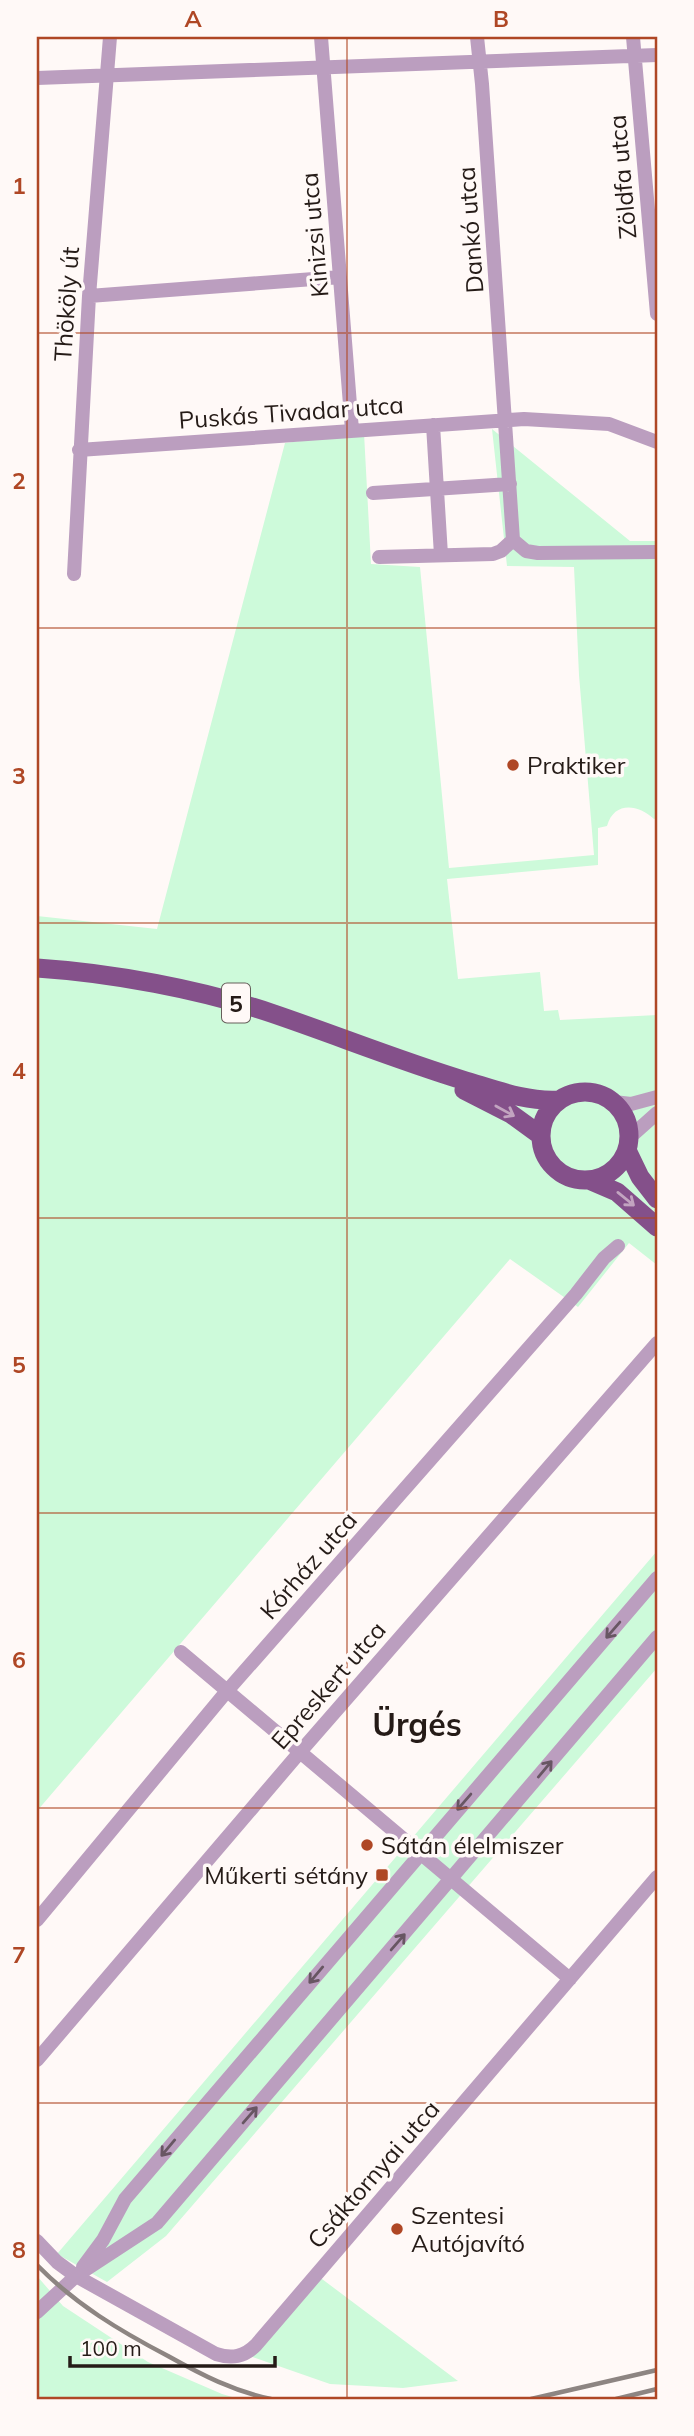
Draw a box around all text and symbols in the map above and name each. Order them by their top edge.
text: A [184,4,202,33]
text: B [493,4,509,33]
street label: Zöldfa utca [602,114,642,240]
street label: Dankó utca [451,166,489,294]
text: 1 [12,171,26,200]
street label: Kinizsi utca [294,171,334,299]
street label: Thököly út [47,246,85,362]
street label: Puskás Tivadar utca [178,389,404,435]
text: 2 [12,466,26,495]
place label: Praktiker [527,750,626,780]
marker: Praktiker [505,757,521,773]
text: 3 [12,761,26,790]
road number: 5 [222,984,250,1022]
text: 4 [12,1056,26,1085]
one-way arrow [494,1104,514,1118]
one-way arrow [616,1192,634,1207]
text: 5 [12,1350,26,1379]
street label: Kórház utca [253,1505,363,1625]
street label: Epreskert utca [264,1615,392,1755]
one-way arrow [605,1621,621,1639]
text: 6 [12,1645,26,1674]
district label: Ürgés [372,1704,462,1744]
one-way arrow [537,1760,553,1778]
one-way arrow [456,1793,472,1811]
place label: Sátán élelmiszer [381,1830,564,1860]
marker: Sátán élelmiszer [359,1837,375,1853]
place label: Műkerti sétány [204,1860,368,1890]
marker: Műkerti sétány [374,1867,390,1883]
one-way arrow [390,1933,406,1951]
text: 7 [12,1940,26,1969]
one-way arrow [308,1966,324,1984]
street label: Csáktornyai utca [301,2094,445,2254]
one-way arrow [242,2106,258,2124]
one-way arrow [160,2139,176,2157]
place label: Szentesi Autójavító [411,2200,525,2258]
marker: Szentesi Autójavító [389,2221,405,2237]
text: 8 [12,2235,26,2264]
scale bar [70,2324,275,2368]
text: 100 m [80,2335,142,2361]

